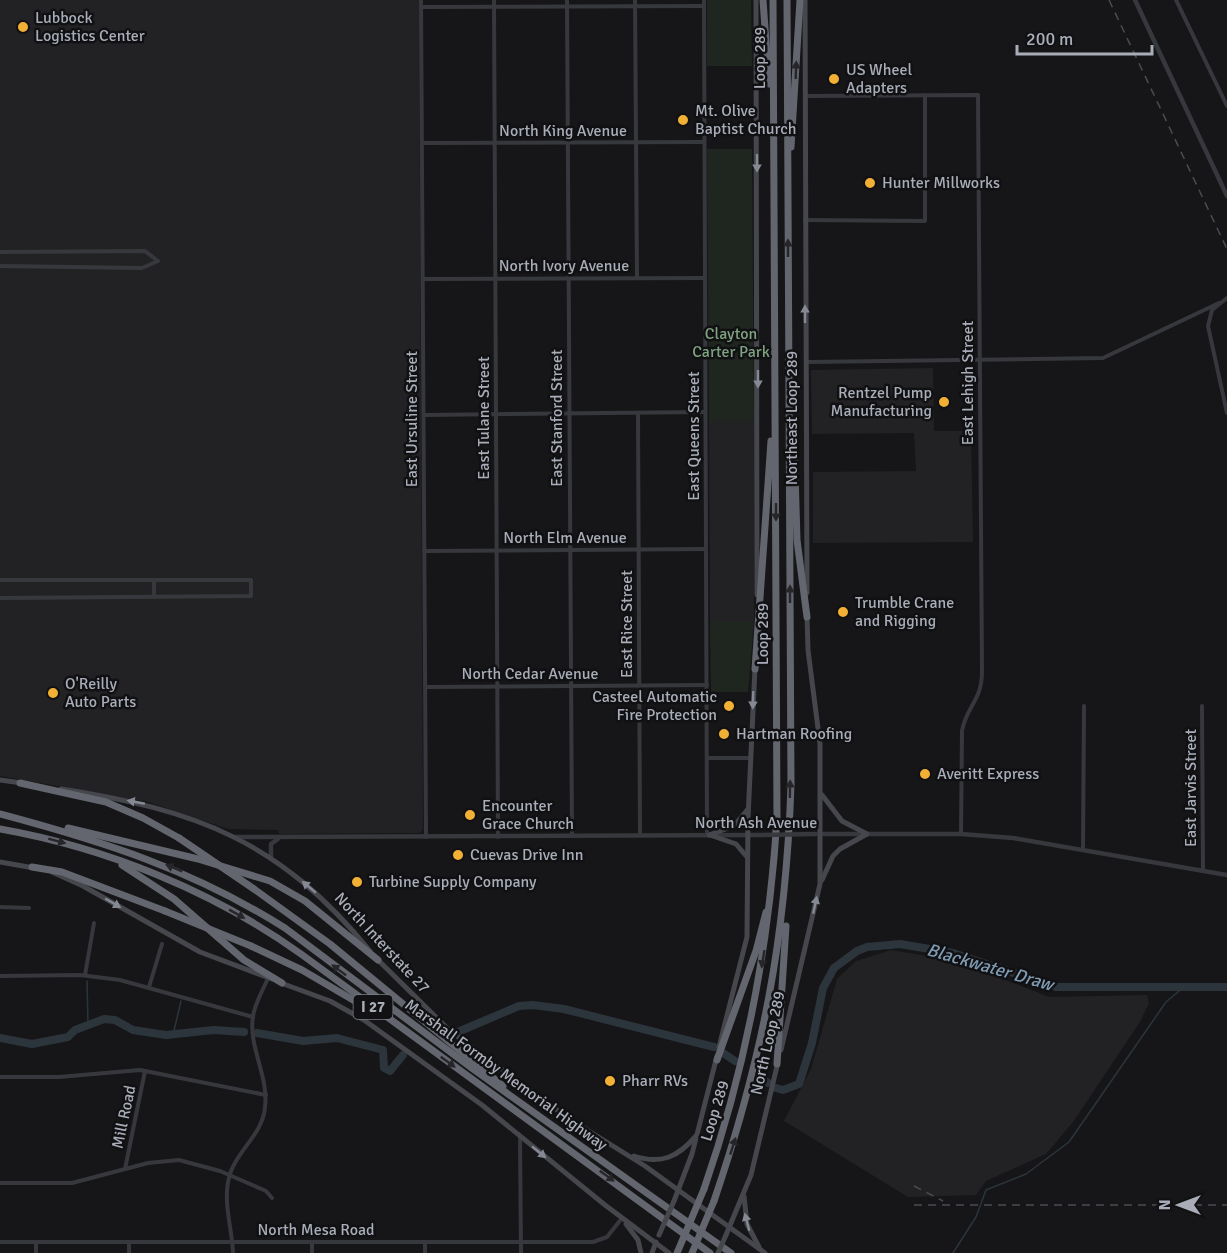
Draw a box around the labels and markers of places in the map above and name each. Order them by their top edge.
place label: Lubbock Logistics Center [35,8,145,46]
marker: Lubbock Logistics Center [16,20,30,34]
place label: US Wheel Adapters [846,60,912,98]
marker: US Wheel Adapters [827,72,841,86]
place label: Mt. Olive Baptist Church [695,101,796,139]
marker: Mt. Olive Baptist Church [676,113,690,127]
place label: Hunter Millworks [882,173,1000,193]
marker: Hunter Millworks [863,176,877,190]
place label: Rentzel Pump Manufacturing [831,383,932,421]
marker: Rentzel Pump Manufacturing [937,395,951,409]
place label: Trumble Crane and Rigging [855,593,954,631]
marker: Trumble Crane and Rigging [836,605,850,619]
place label: O'Reilly Auto Parts [65,674,136,712]
marker: O'Reilly Auto Parts [46,686,60,700]
place label: Casteel Automatic Fire Protection [592,687,717,725]
marker: Casteel Automatic Fire Protection [722,699,736,713]
place label: Hartman Roofing [736,724,852,744]
marker: Hartman Roofing [717,727,731,741]
place label: Averitt Express [937,764,1039,784]
marker: Averitt Express [918,767,932,781]
place label: Encounter Grace Church [482,796,574,834]
marker: Encounter Grace Church [463,808,477,822]
place label: Cuevas Drive Inn [470,845,583,865]
marker: Cuevas Drive Inn [451,848,465,862]
place label: Turbine Supply Company [369,872,537,892]
marker: Turbine Supply Company [350,875,364,889]
place label: Pharr RVs [622,1071,688,1091]
marker: Pharr RVs [603,1074,617,1088]

